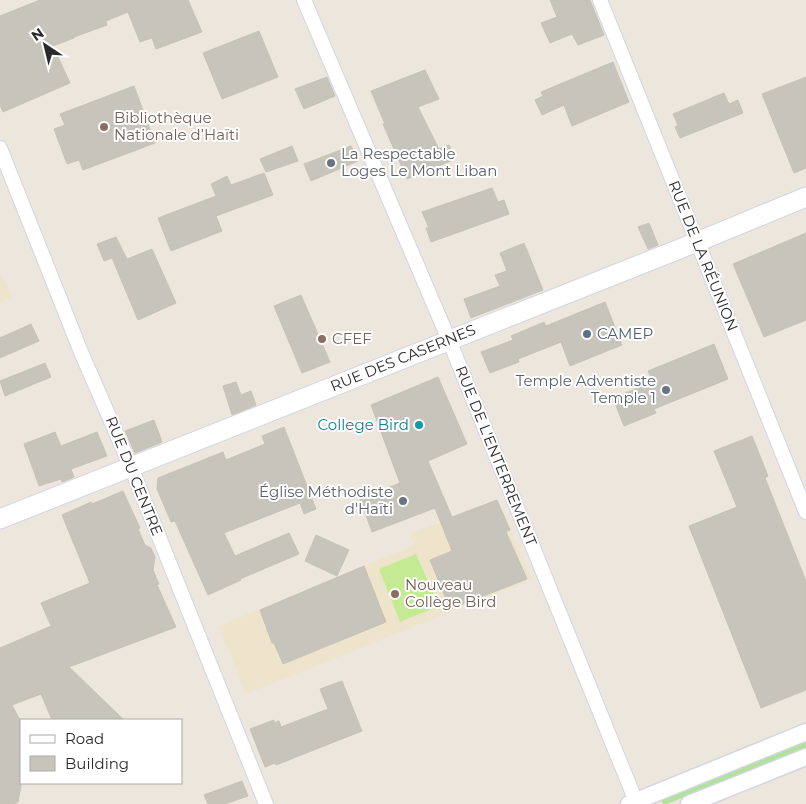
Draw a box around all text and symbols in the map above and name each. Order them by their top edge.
north arrow [20,20,70,70]
text: N [28,24,47,45]
place label: Bibliothèque Nationale d’Haïti [114,108,239,144]
marker: Bibliothèque Nationale d’Haïti [98,121,110,133]
place label: La Respectable Loges Le Mont Liban [341,144,497,180]
marker: La Respectable Loges Le Mont Liban [325,157,337,169]
street label: RUE DE LA RÉUNION [665,178,742,334]
street label: RUE DES CASERNES [327,320,478,395]
place label: CAMEP [597,324,653,343]
marker: CAMEP [581,328,593,340]
place label: CFEF [332,329,372,348]
marker: CFEF [316,333,328,345]
street label: RUE DE L'ENTERREMENT [452,363,542,549]
place label: Temple Adventiste Temple 1 [516,371,656,407]
marker: Temple Adventiste Temple 1 [660,384,672,396]
street label: RUE DU CENTRE [102,413,167,538]
place label: College Bird [318,415,409,434]
marker: College Bird [413,419,425,431]
place label: Église Méthodiste d'Haïti [259,482,393,518]
marker: Église Méthodiste d'Haïti [397,495,409,507]
place label: Nouveau Collège Bird [405,575,496,611]
marker: Nouveau Collège Bird [389,588,401,600]
legend [20,719,182,784]
text: Road [65,729,104,748]
text: Building [65,754,129,773]

